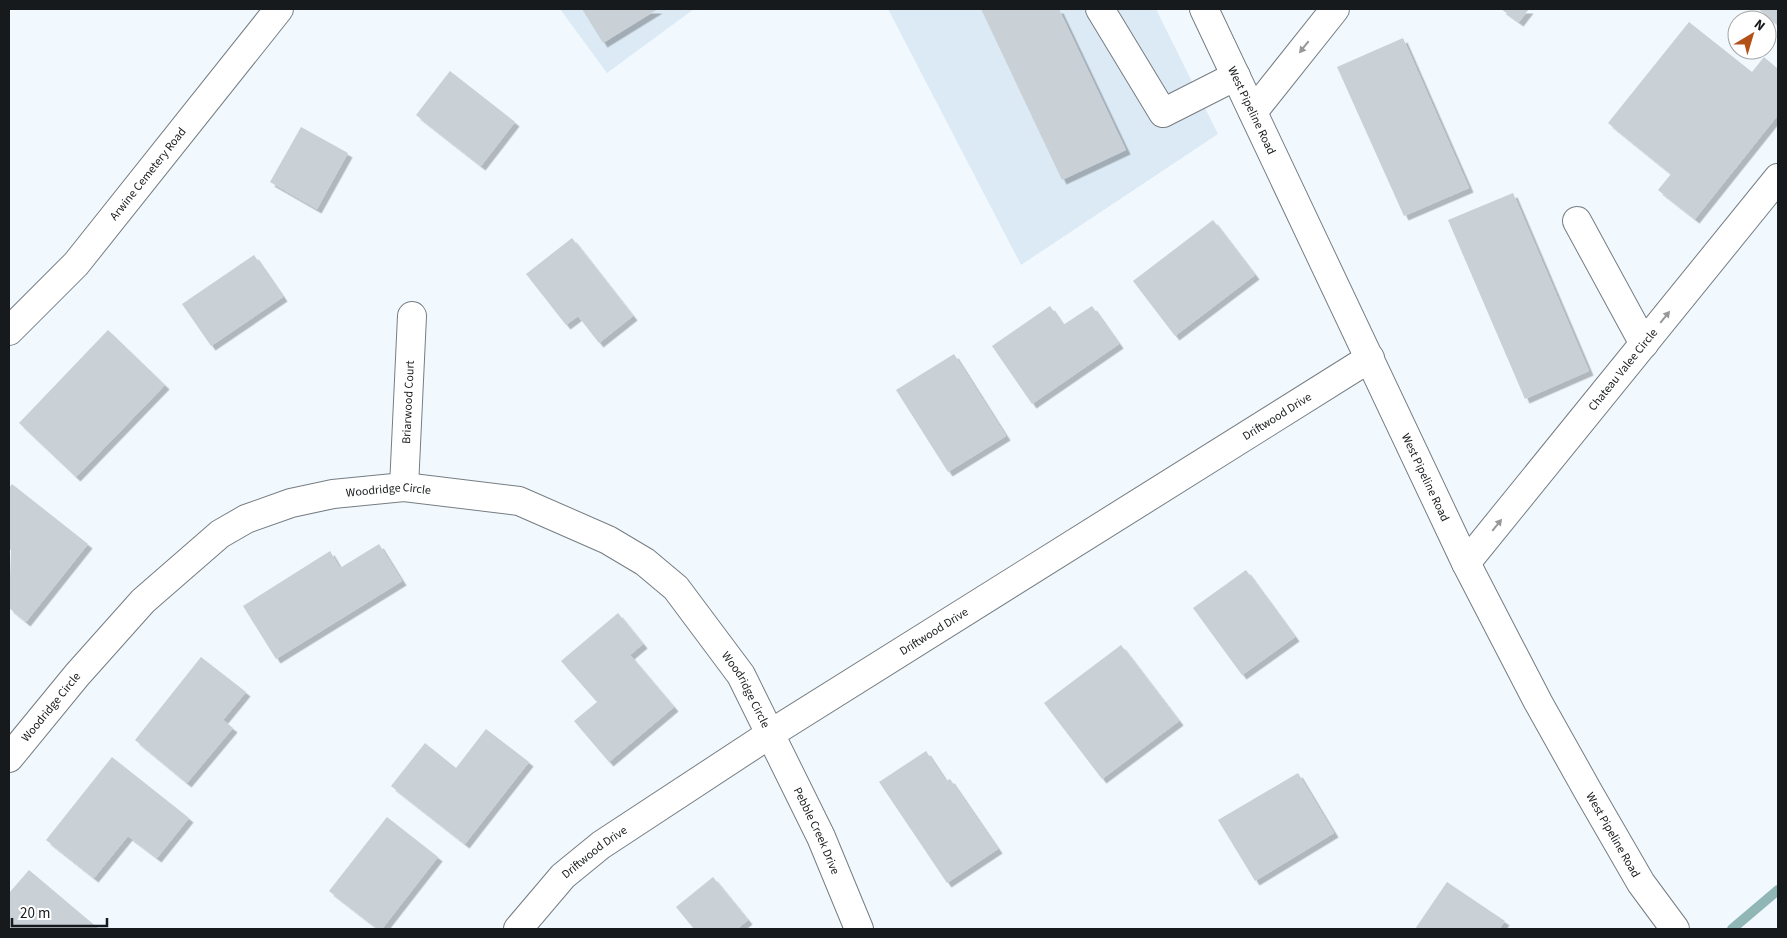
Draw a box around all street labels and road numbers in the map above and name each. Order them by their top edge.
street label: West Pipeline Road [1223,64,1280,157]
street label: Arwine Cemetery Road [106,124,190,224]
street label: Chateau Valee Circle [1585,325,1662,415]
street label: Briarwood Court [398,360,419,444]
street label: Driftwood Drive [1239,389,1315,445]
street label: West Pipeline Road [1397,431,1453,524]
street label: Woodridge Circle [345,479,432,502]
street label: Driftwood Drive [896,604,972,660]
street label: Woodridge Circle [717,648,774,731]
street label: Woodridge Circle [18,669,85,746]
street label: Pebble Creek Drive [789,785,844,877]
street label: West Pipeline Road [1581,789,1644,881]
street label: Driftwood Drive [558,822,631,883]

